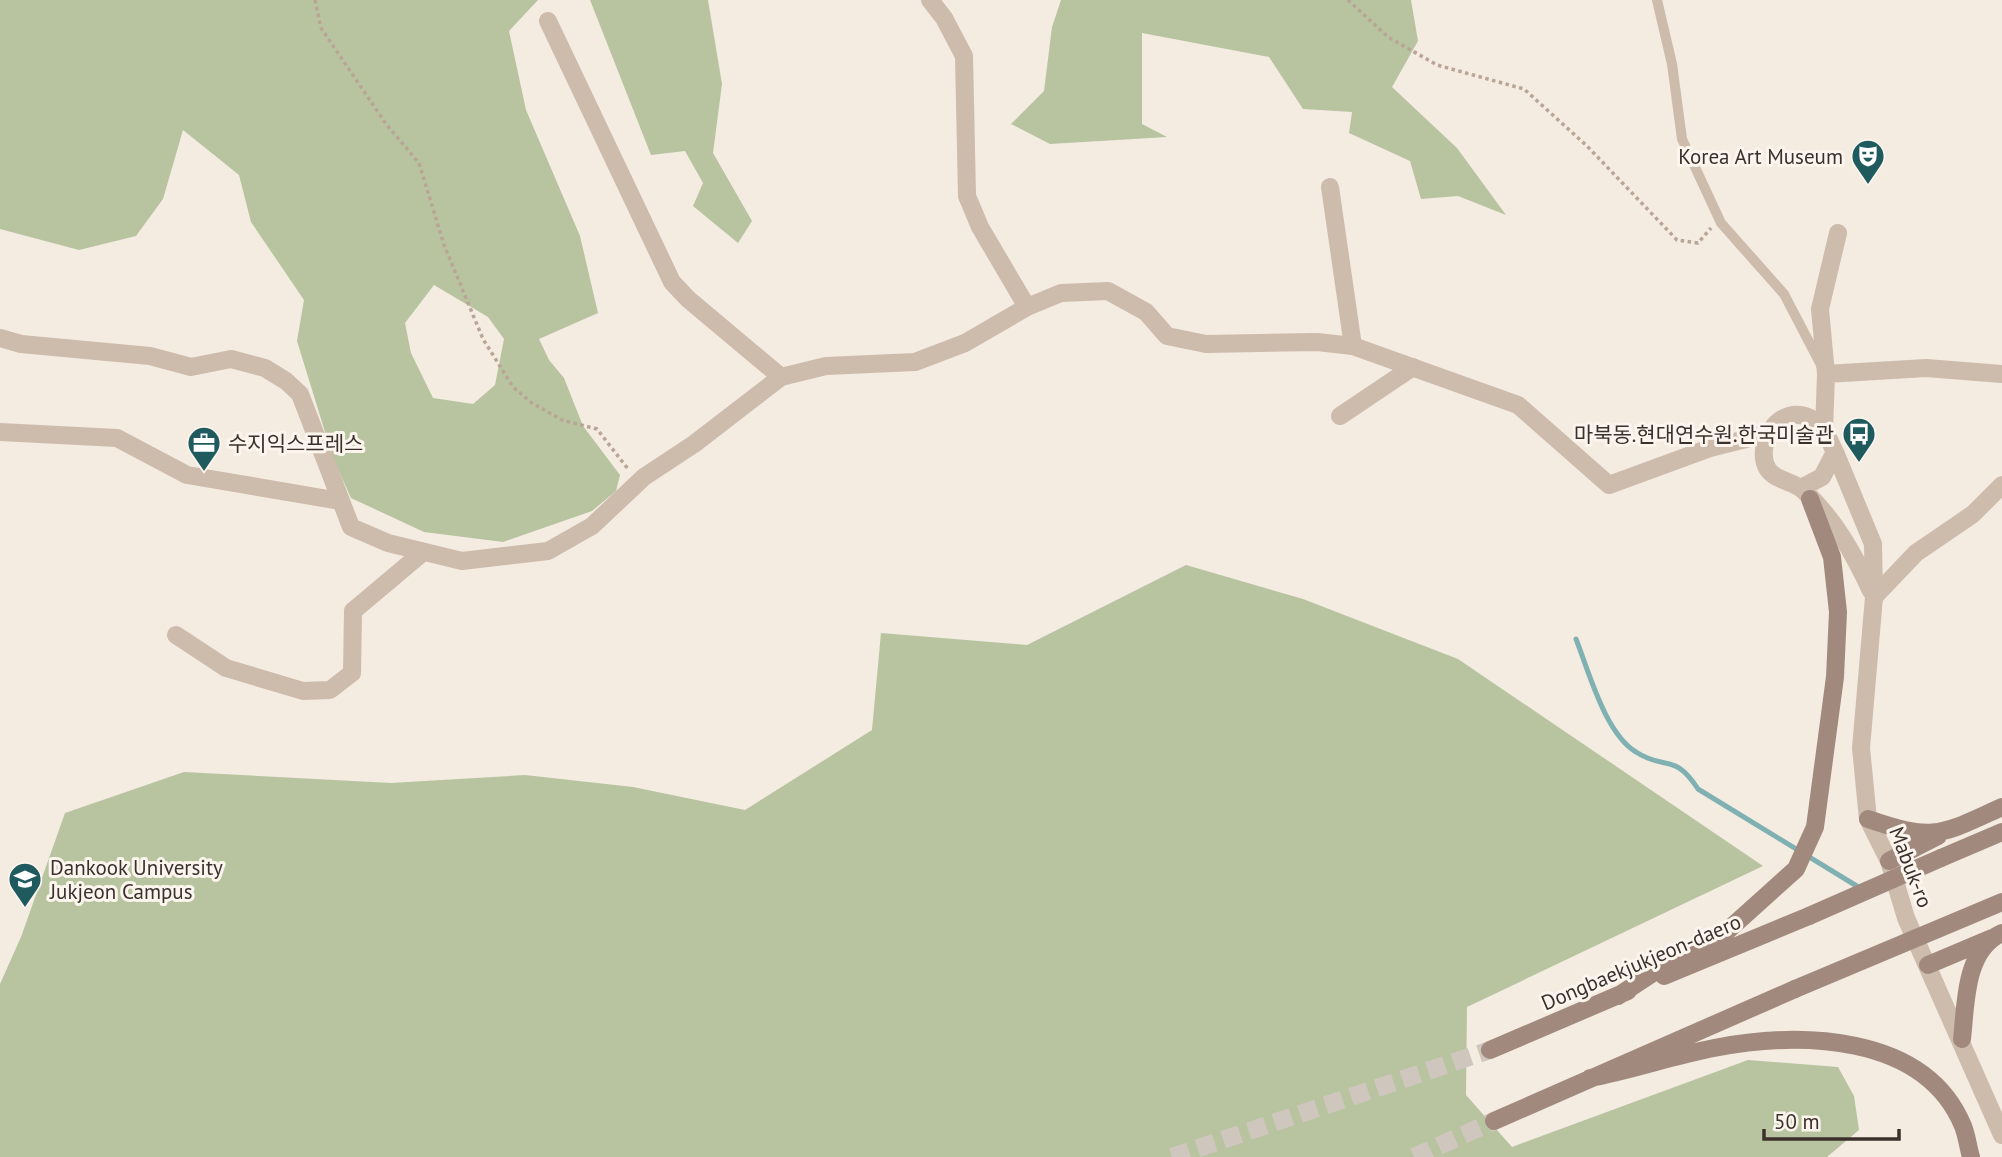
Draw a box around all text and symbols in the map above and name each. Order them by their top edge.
theatre icon: Korea Art Museum [1849,137,1887,186]
place label: Korea Art Museum [1678,143,1843,170]
bus stop icon: 마북동.현대연수원.한국미술관 [1840,415,1878,464]
place label: 마북동.현대연수원.한국미술관 [1574,421,1834,448]
office icon: 수지익스프레스 [185,424,223,473]
place label: 수지익스프레스 [228,430,363,457]
street label: Mabuk-ro [1883,823,1939,911]
place label: Dankook University Jukjeon Campus [49,854,223,905]
school or university icon: Dankook University Jukjeon Campus [6,860,44,909]
street label: Dongbaekjukjeon-daero [1537,908,1745,1016]
scale bar [1764,1098,1899,1142]
text: 50 m [1774,1108,1820,1135]

